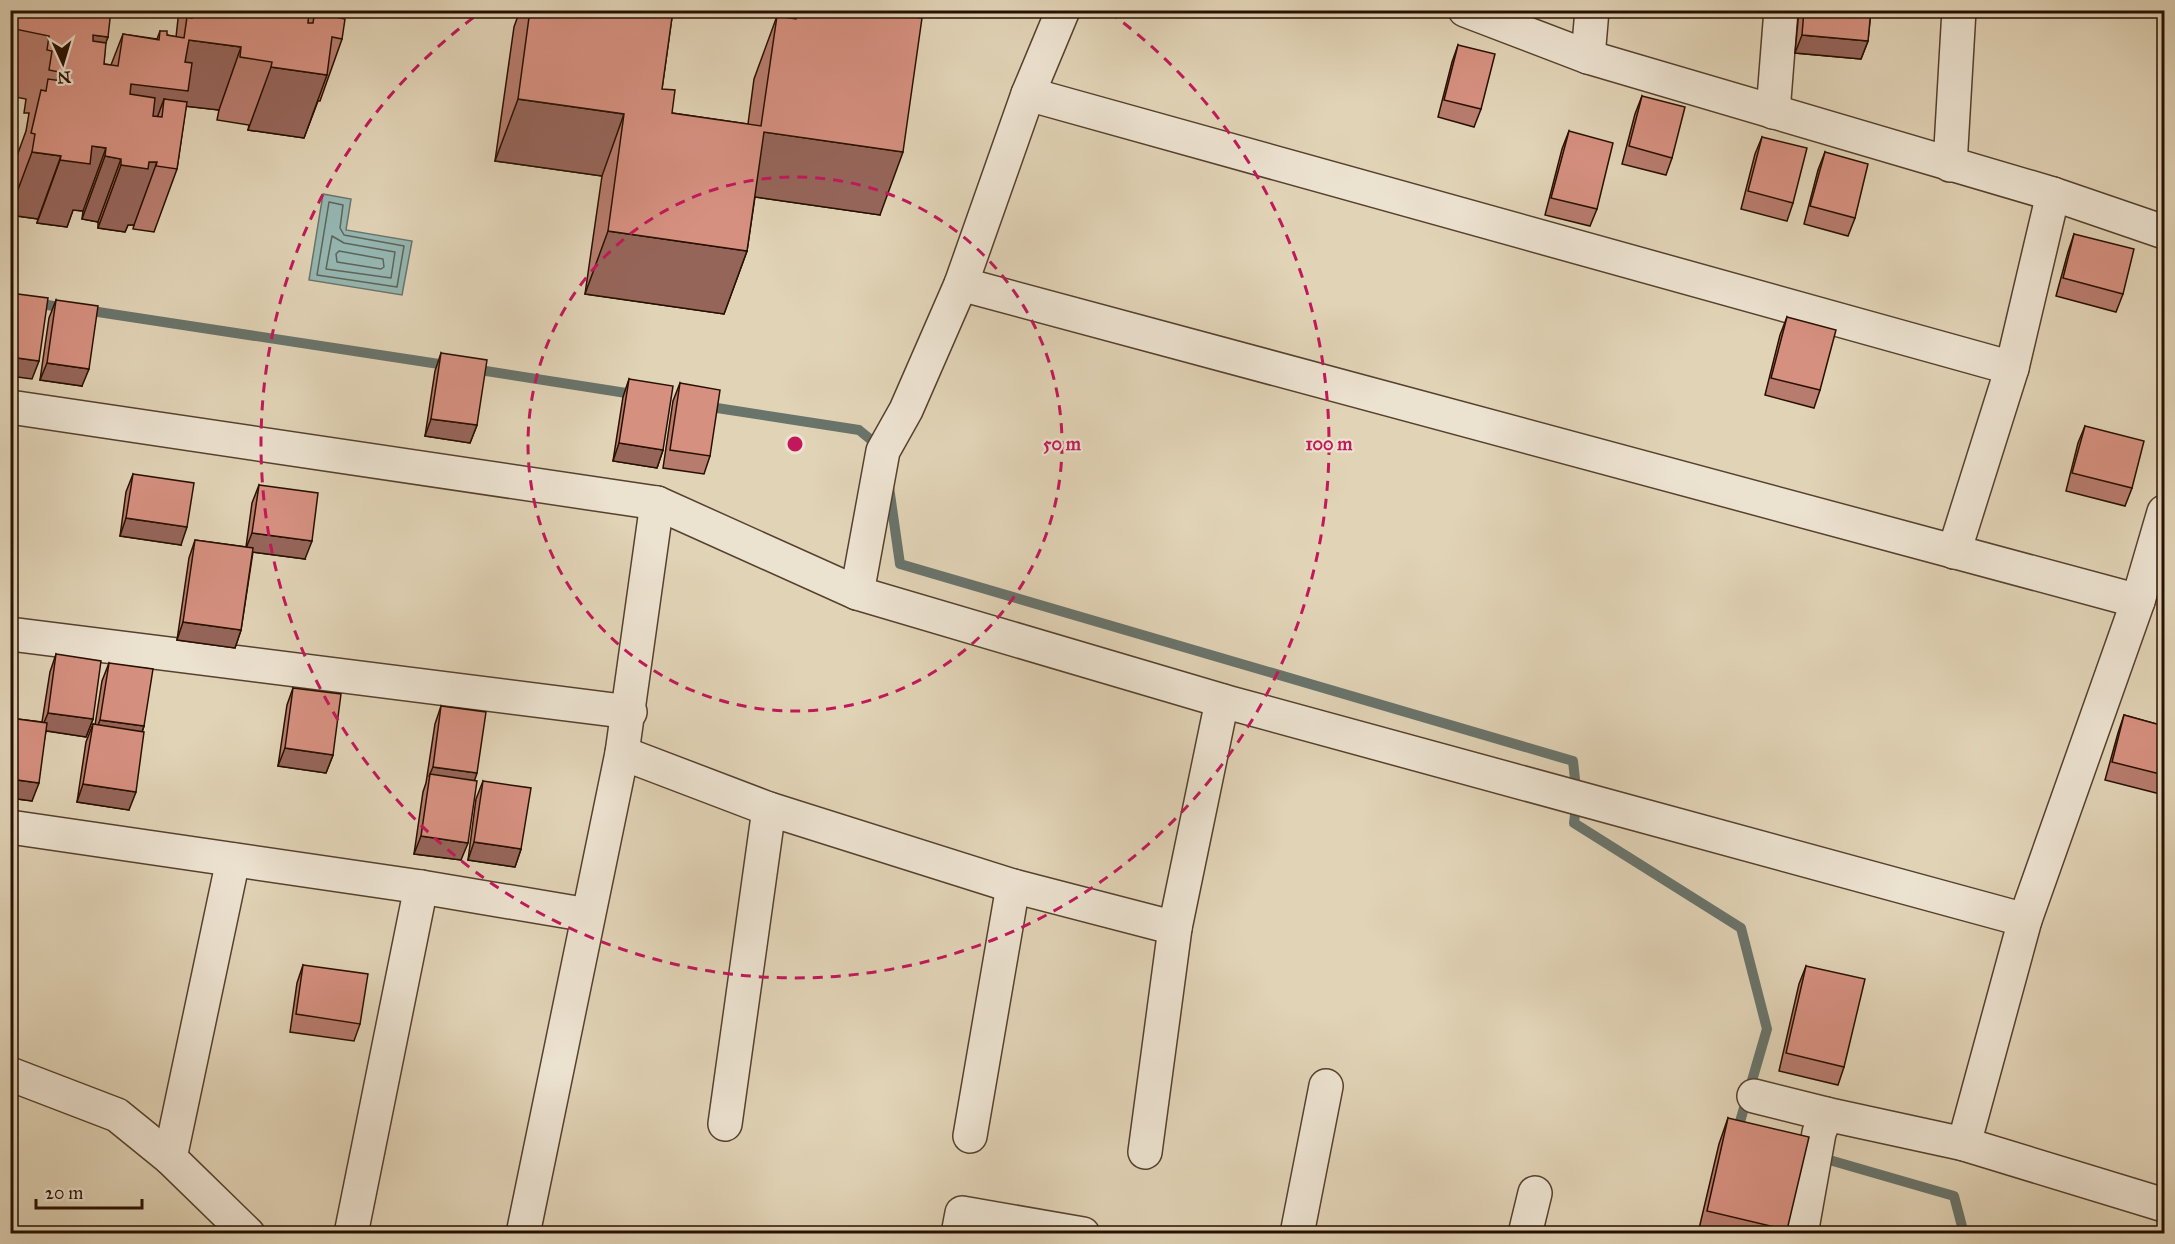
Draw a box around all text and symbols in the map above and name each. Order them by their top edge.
north arrow [33,33,93,93]
text: N [56,68,71,87]
text: 50 m [1043,433,1082,455]
text: 100 m [1306,433,1353,455]
centre of rings [785,434,805,454]
scale bar [36,1172,142,1210]
text: 20 m [45,1182,83,1204]

